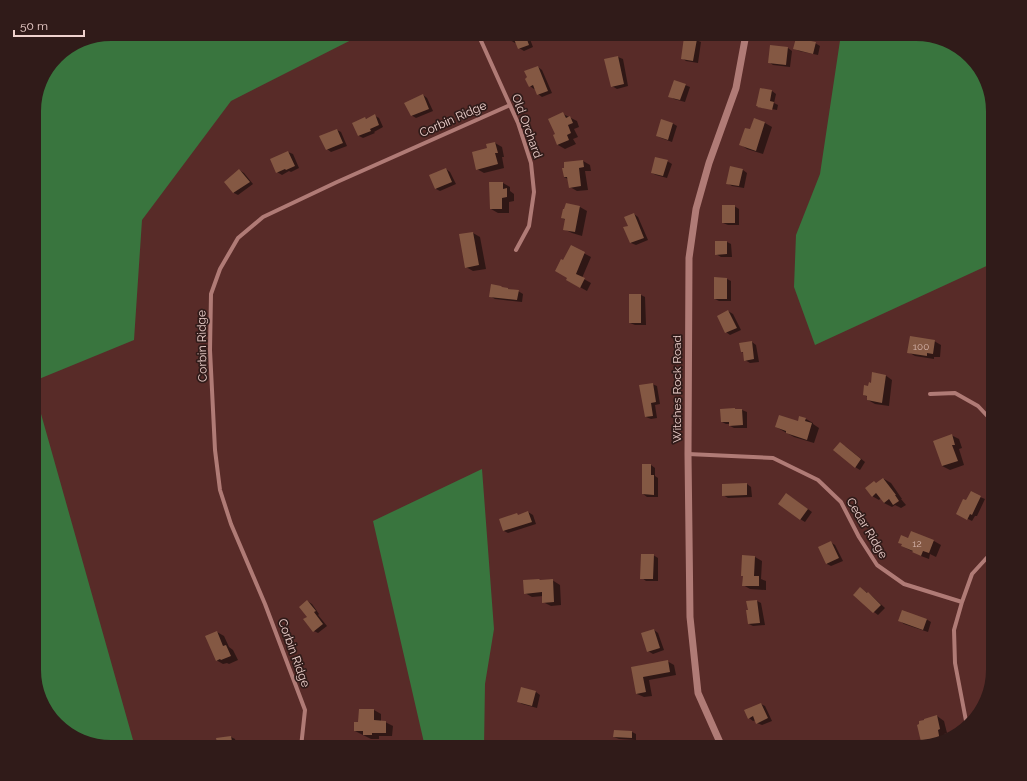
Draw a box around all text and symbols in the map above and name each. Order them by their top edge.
scale bar [14,12,84,38]
text: 50 m [20,19,48,33]
street label: Old Orchard [509,92,545,160]
street label: Corbin Ridge [417,98,489,140]
street label: Corbin Ridge [194,310,210,382]
street label: Witches Rock Road [670,335,684,443]
house number: 100 [913,341,929,352]
street label: Cedar Ridge [843,495,891,561]
house number: 12 [912,538,922,549]
street label: Corbin Ridge [275,617,313,689]

